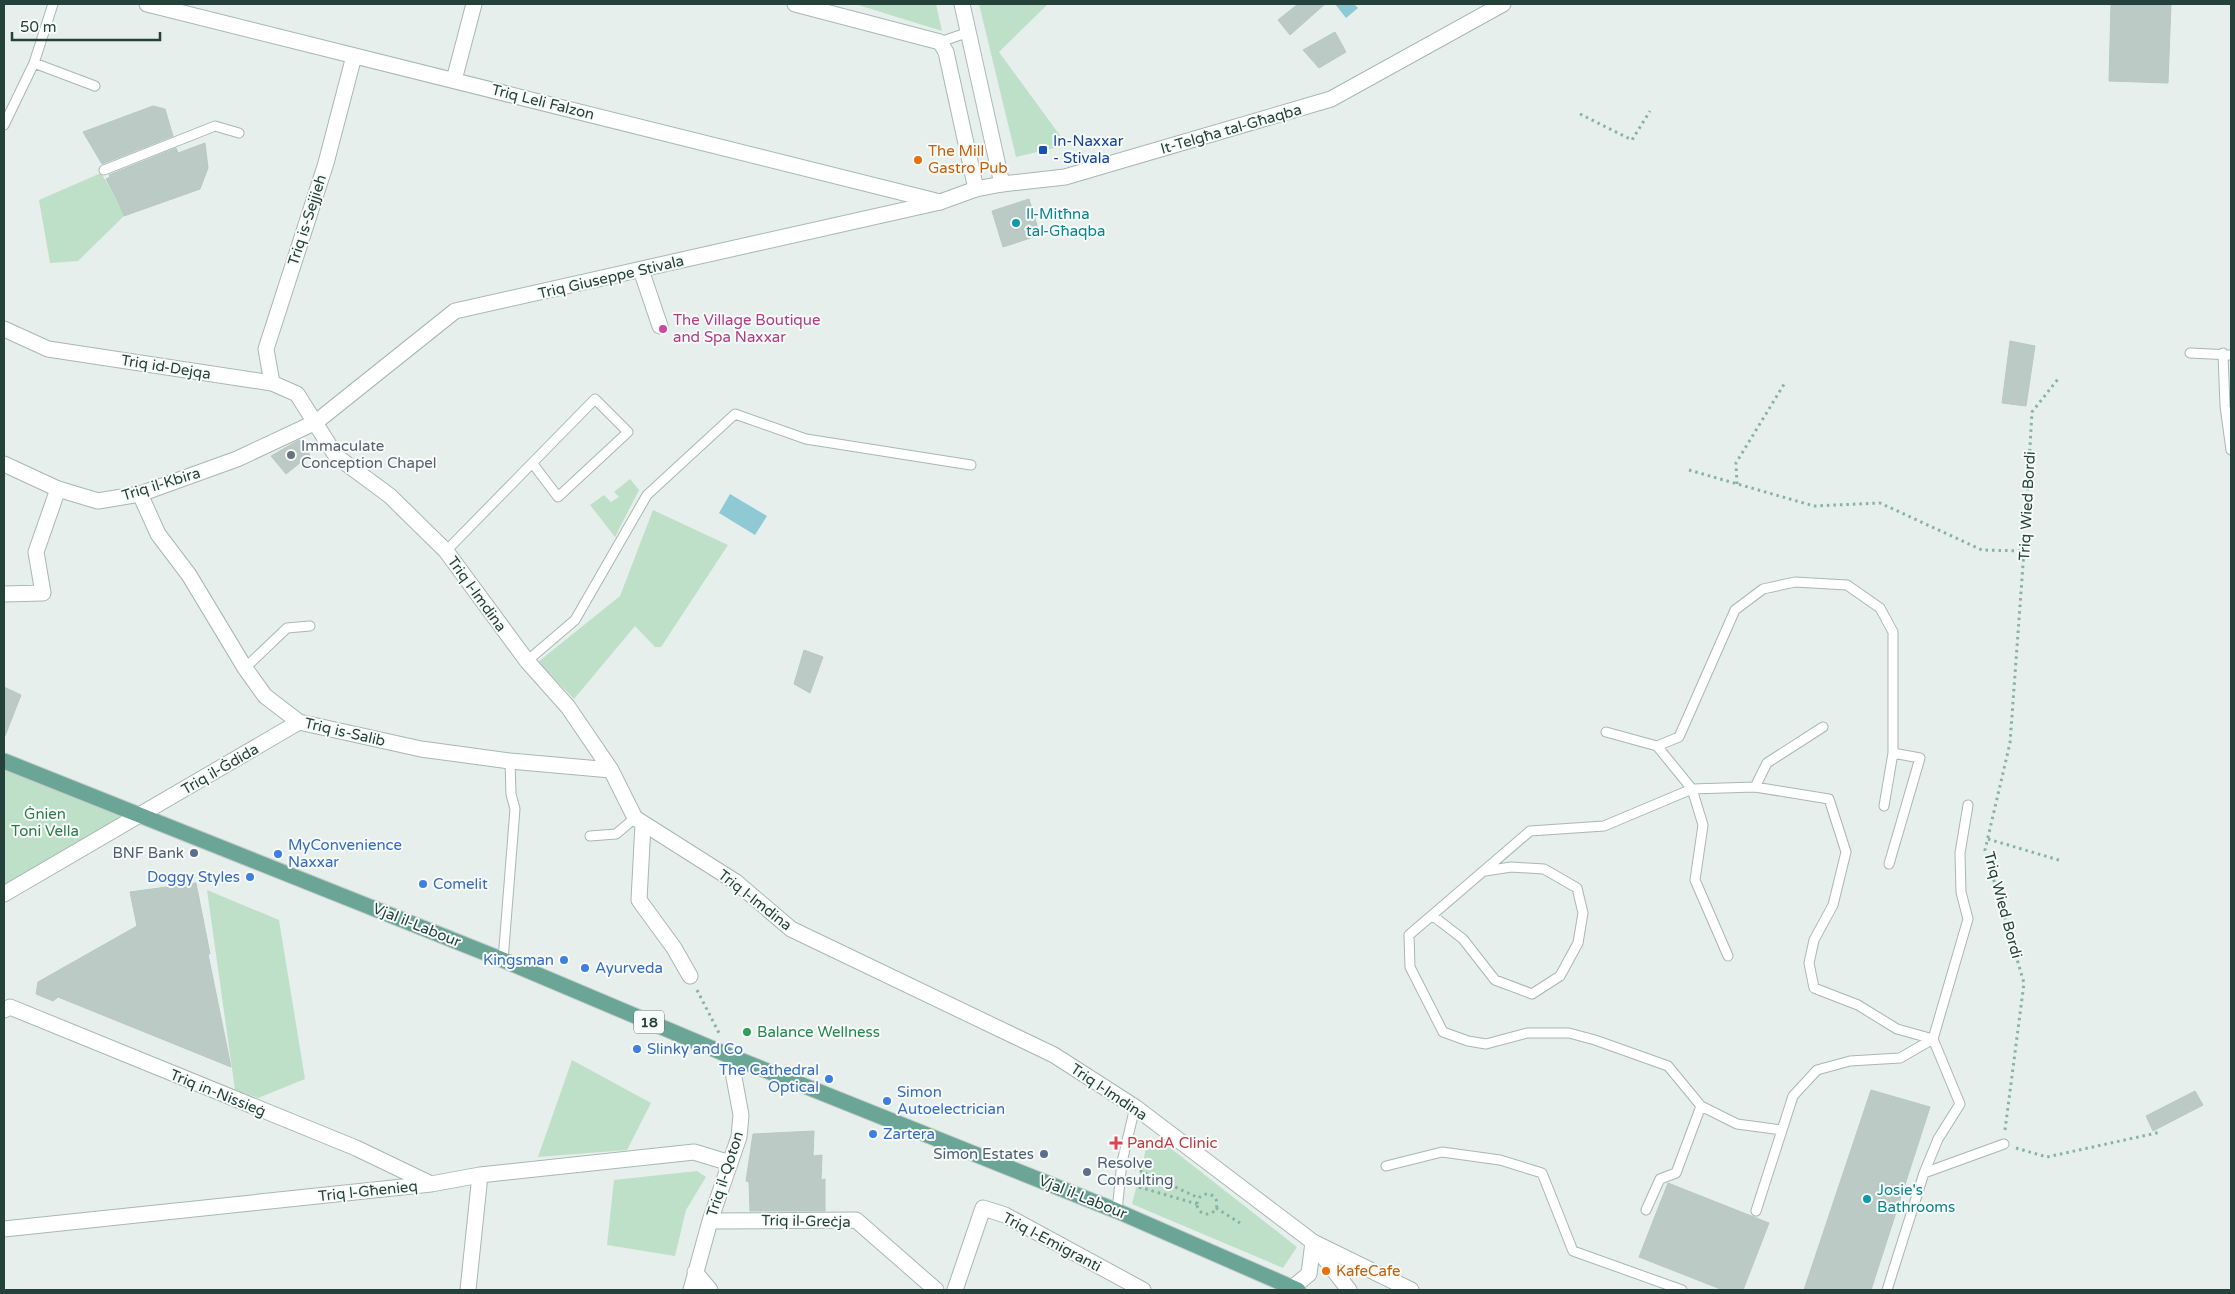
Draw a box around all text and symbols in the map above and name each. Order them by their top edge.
scale bar [12,10,160,42]
text: 50 m [20,18,57,36]
street label: Triq Leli Falzon [490,81,596,123]
street label: It-Telgħa tal-Għaqba [1158,100,1304,158]
place label: In-Naxxar - Stivala [1053,132,1124,167]
place label: The Mill Gastro Pub [928,142,1008,177]
marker: In-Naxxar - Stivala [1037,144,1049,156]
marker: The Mill Gastro Pub [912,154,924,166]
street label: Triq is-Sejjieh [284,172,330,268]
place label: Il-Mitħna tal-Għaqba [1026,205,1105,240]
marker: Il-Mitħna tal-Għaqba [1010,217,1022,229]
street label: Triq Giuseppe Stivala [536,251,686,303]
place label: The Village Boutique and Spa Naxxar [673,311,820,346]
marker: The Village Boutique and Spa Naxxar [657,323,669,335]
street label: Triq id-Dejqa [120,351,212,383]
place label: Immaculate Conception Chapel [301,437,437,472]
marker: Immaculate Conception Chapel [285,449,297,461]
street label: Triq Wied Bordi [2015,451,2039,561]
street label: Triq il-Kbira [120,464,202,504]
street label: Triq l-Imdina [444,553,510,635]
street label: Triq is-Salib [303,714,387,750]
street label: Triq il-Ġdida [178,740,262,798]
park label: Ġnien Toni Vella [11,805,79,840]
place label: MyConvenience Naxxar [288,836,402,871]
place label: BNF Bank [112,844,184,862]
marker: BNF Bank [188,847,200,859]
marker: MyConvenience Naxxar [272,848,284,860]
street label: Triq Wied Bordi [1980,850,2026,960]
street label: Triq l-Imdina [715,866,795,934]
place label: Doggy Styles [147,868,240,886]
marker: Doggy Styles [244,871,256,883]
place label: Comelit [433,875,488,893]
marker: Comelit [417,878,429,890]
street label: Vjal il-Labour [370,899,464,951]
place label: Kingsman [483,951,554,969]
marker: Kingsman [558,954,570,966]
place label: Ayurveda [595,959,663,977]
marker: Ayurveda [579,962,591,974]
road number: 18 [634,1010,664,1034]
place label: Balance Wellness [757,1023,880,1041]
marker: Balance Wellness [741,1026,753,1038]
place label: Slinky and Co [647,1040,743,1058]
marker: Slinky and Co [631,1043,643,1055]
street label: Triq l-Imdina [1067,1060,1151,1124]
place label: The Cathedral Optical [719,1061,819,1096]
street label: Triq in-Nissieġ [167,1066,269,1120]
marker: The Cathedral Optical [823,1073,835,1085]
place label: Simon Autoelectrician [897,1083,1005,1118]
marker: Simon Autoelectrician [881,1095,893,1107]
place label: Zartera [883,1125,935,1143]
marker: Zartera [867,1128,879,1140]
street label: Triq il-Qoton [703,1129,747,1219]
place label: PandA Clinic [1127,1134,1217,1152]
marker: PandA Clinic [1109,1136,1123,1150]
place label: Simon Estates [933,1145,1034,1163]
marker: Simon Estates [1038,1148,1050,1160]
place label: Resolve Consulting [1097,1154,1174,1189]
marker: Resolve Consulting [1081,1166,1093,1178]
street label: Vjal il-Labour [1036,1171,1130,1223]
street label: Triq l-Għenieq [317,1177,419,1205]
place label: Josie's Bathrooms [1877,1181,1955,1216]
marker: Josie's Bathrooms [1861,1193,1873,1205]
street label: Triq l-Emigranti [1000,1208,1104,1276]
street label: Triq il-Greċja [761,1211,851,1231]
place label: KafeCafe [1336,1262,1400,1280]
marker: KafeCafe [1320,1265,1332,1277]

